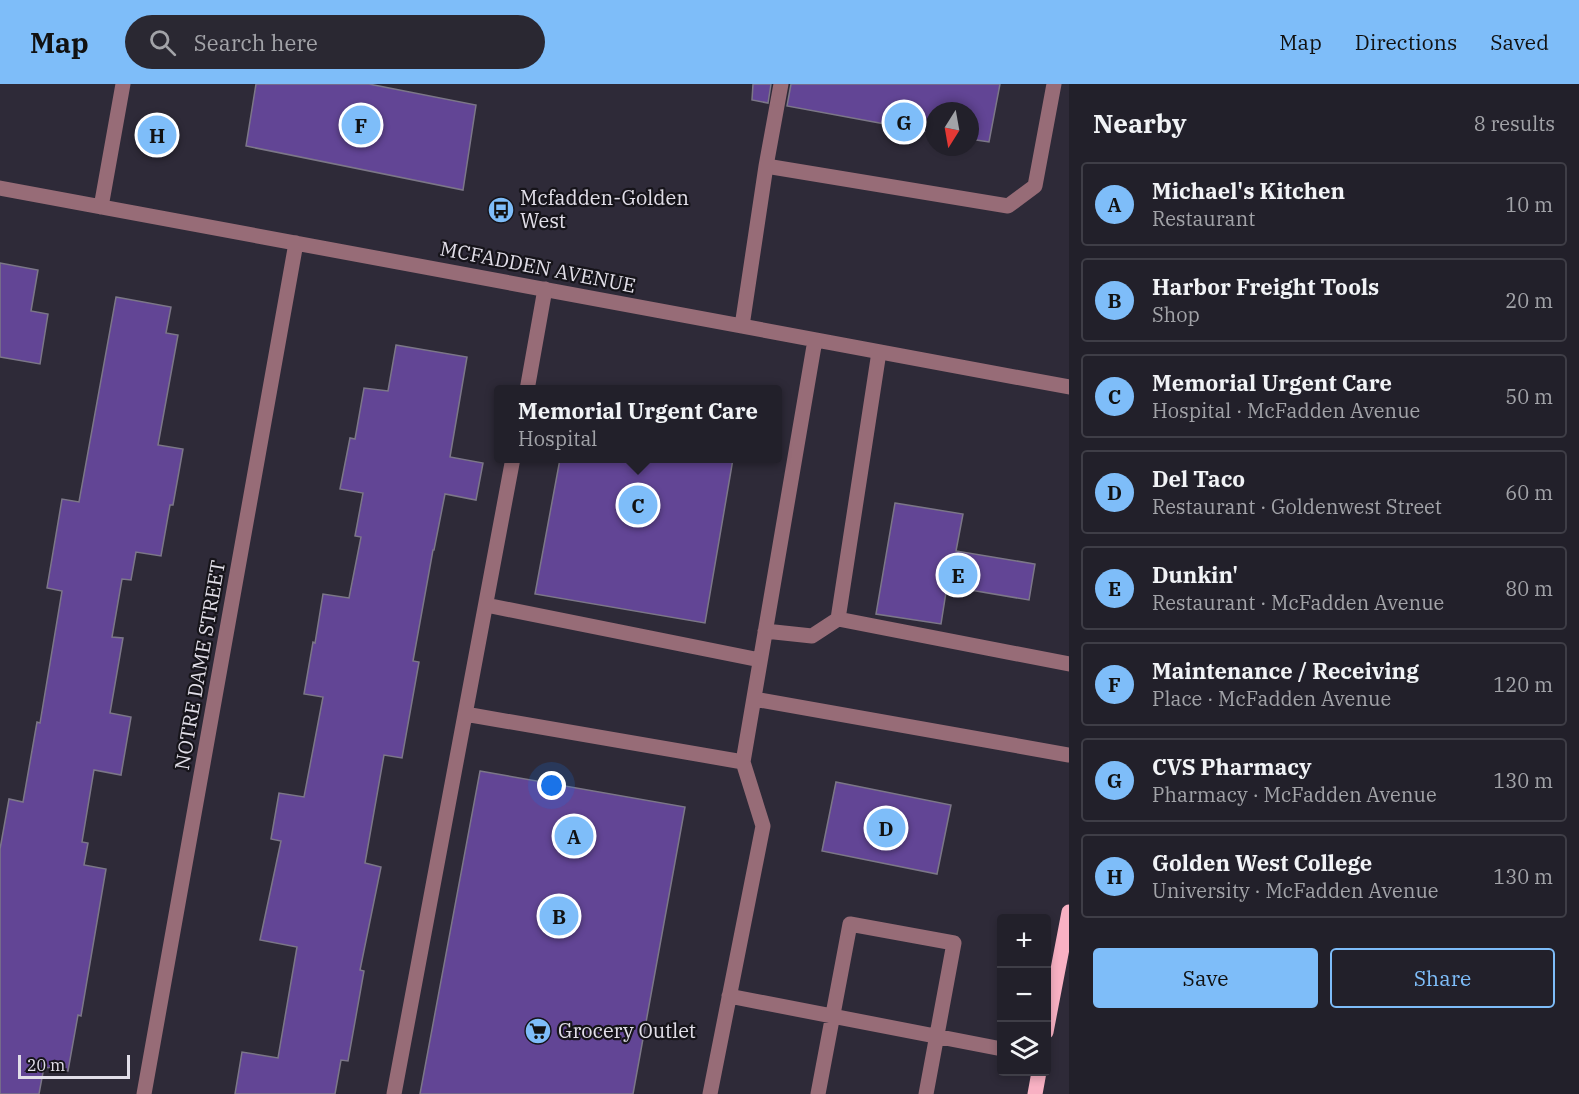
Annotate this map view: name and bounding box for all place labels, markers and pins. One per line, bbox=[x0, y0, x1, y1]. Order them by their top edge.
pin: G bbox=[884, 99, 924, 144]
pin: F bbox=[342, 102, 380, 147]
pin: H bbox=[138, 112, 176, 158]
place label: Mcfadden-Golden West bbox=[520, 184, 689, 234]
bus stop icon: Mcfadden-Golden West bbox=[486, 195, 516, 225]
pin: C bbox=[618, 482, 658, 528]
pin: E bbox=[938, 552, 978, 598]
pin: D bbox=[866, 806, 906, 850]
pin: A bbox=[554, 814, 594, 858]
pin: B bbox=[540, 894, 578, 938]
supermarket icon: Grocery Outlet bbox=[523, 1016, 553, 1046]
place label: Grocery Outlet bbox=[558, 1017, 696, 1044]

